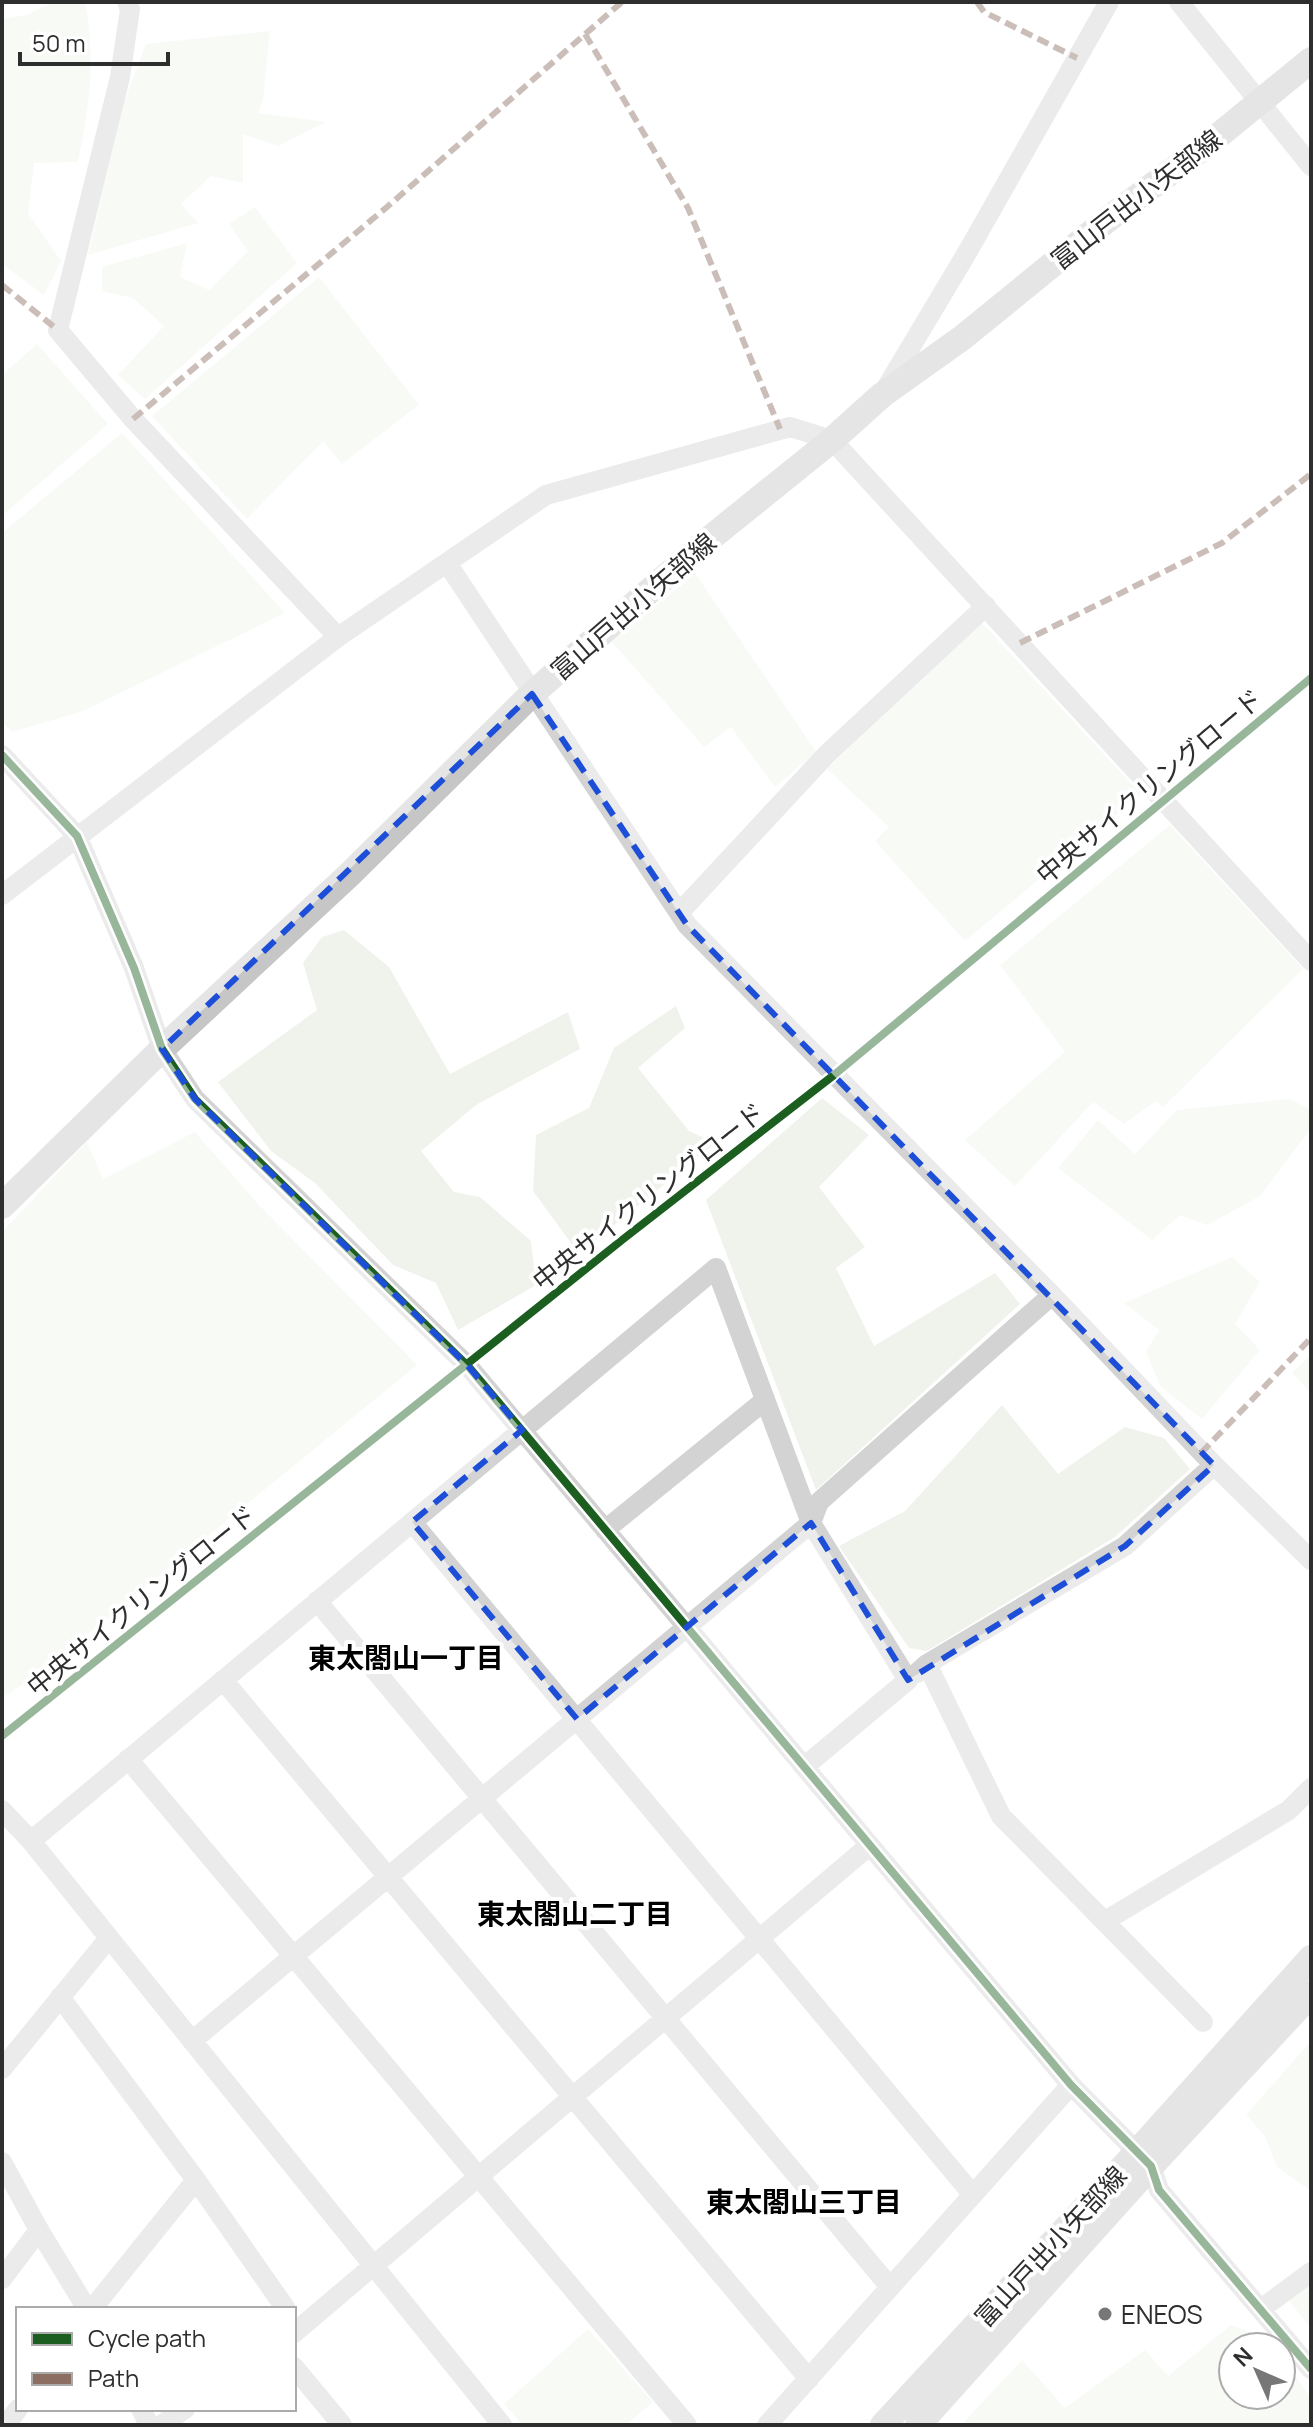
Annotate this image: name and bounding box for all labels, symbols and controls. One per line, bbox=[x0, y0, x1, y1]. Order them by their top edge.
scale bar bbox=[20, 16, 168, 66]
text: 50 m bbox=[32, 26, 86, 59]
street label: 富山戸出小矢部線 bbox=[1043, 121, 1229, 277]
street label: 富山戸出小矢部線 bbox=[543, 524, 723, 688]
street label: 中央サイクリングロード bbox=[1028, 680, 1270, 892]
street label: 中央サイクリングロード bbox=[524, 1094, 772, 1298]
street label: 中央サイクリングロード bbox=[19, 1496, 263, 1704]
district label: 東太閤山一丁目 bbox=[308, 1638, 504, 1676]
district label: 東太閤山二丁目 bbox=[477, 1894, 673, 1932]
street label: 富山戸出小矢部線 bbox=[966, 2158, 1134, 2334]
district label: 東太閤山三丁目 bbox=[706, 2182, 902, 2220]
place label: ENEOS bbox=[1121, 2296, 1203, 2332]
marker: ENEOS bbox=[1096, 2305, 1114, 2323]
legend bbox=[16, 2307, 296, 2411]
text: Cycle path bbox=[88, 2321, 206, 2354]
north arrow bbox=[1217, 2331, 1297, 2411]
text: N bbox=[1227, 2341, 1259, 2373]
text: Path bbox=[88, 2361, 139, 2394]

